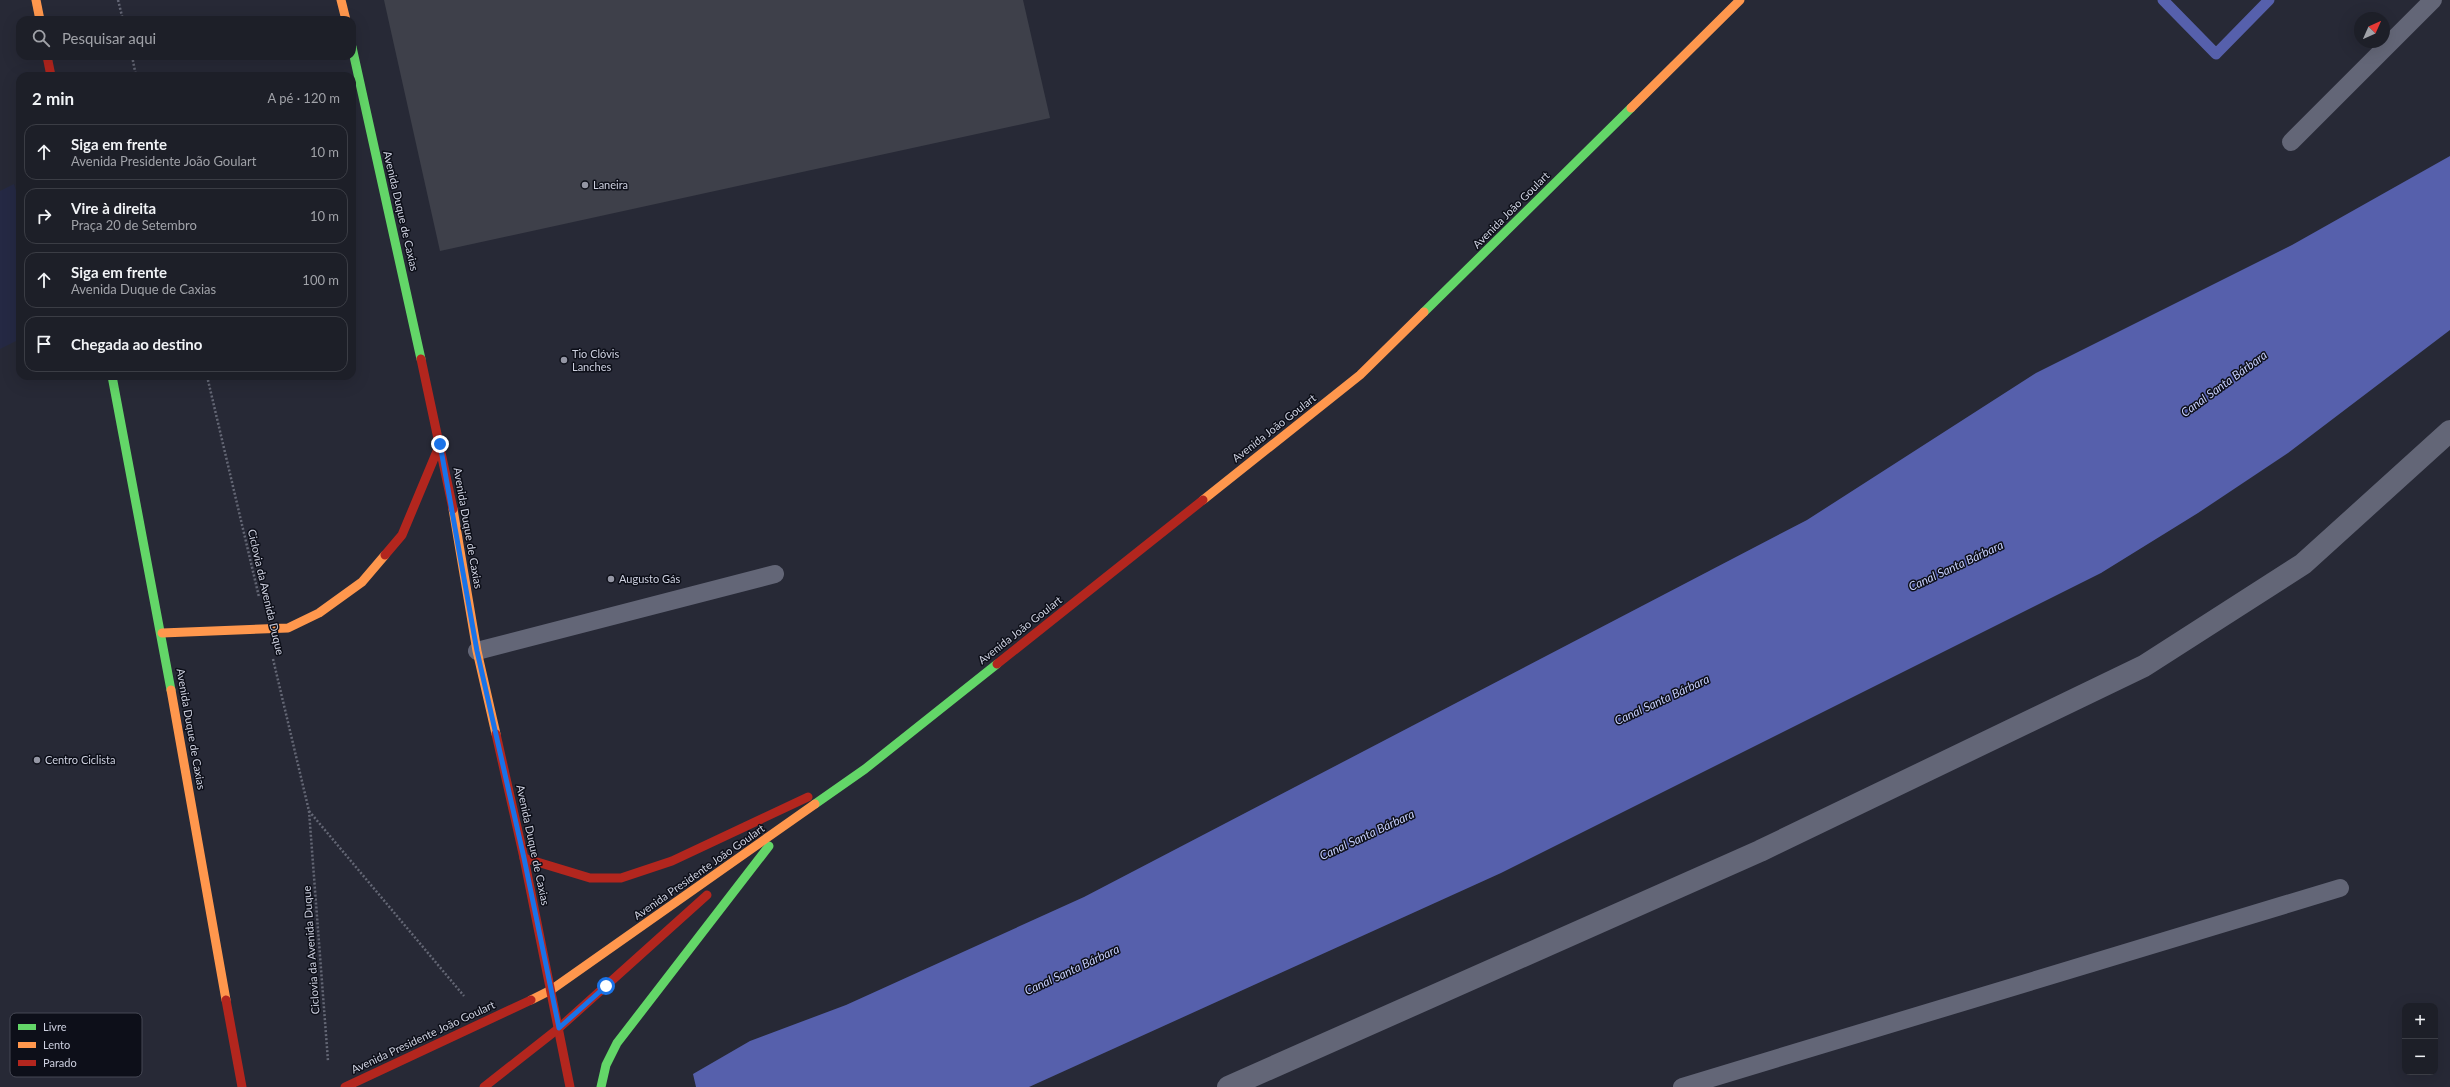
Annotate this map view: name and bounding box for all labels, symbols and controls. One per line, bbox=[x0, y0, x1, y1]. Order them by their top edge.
north arrow bbox=[2354, 12, 2390, 48]
search box bbox=[16, 16, 356, 60]
icon: search bbox=[30, 27, 52, 49]
text: Pesquisar aqui bbox=[62, 29, 156, 47]
text: 2 min bbox=[32, 88, 74, 109]
text: A pé · 120 m bbox=[267, 90, 340, 106]
text: Siga em frente bbox=[71, 135, 167, 153]
icon: ahead bbox=[33, 141, 55, 163]
text: 10 m bbox=[310, 144, 339, 160]
street label: Avenida Duque de Caxias bbox=[381, 150, 422, 272]
text: Avenida Presidente João Goulart bbox=[71, 153, 256, 169]
street label: Avenida João Goulart bbox=[1470, 169, 1552, 251]
place label: Laneira bbox=[593, 178, 628, 191]
marker: Laneira bbox=[580, 180, 590, 190]
text: Vire à direita bbox=[71, 199, 156, 217]
icon: right bbox=[33, 205, 55, 227]
text: 10 m bbox=[310, 208, 339, 224]
text: Praça 20 de Setembro bbox=[71, 217, 197, 233]
text: Siga em frente bbox=[71, 263, 167, 281]
icon: ahead bbox=[33, 269, 55, 291]
text: 100 m bbox=[302, 272, 339, 288]
text: Avenida Duque de Caxias bbox=[71, 281, 216, 297]
icon: arrive bbox=[33, 333, 55, 355]
text: Chegada ao destino bbox=[71, 335, 202, 353]
place label: Tio Clóvis Lanches bbox=[572, 347, 619, 373]
water label: Canal Santa Bárbara bbox=[2178, 347, 2270, 420]
marker: Tio Clóvis Lanches bbox=[559, 355, 569, 365]
street label: Avenida João Goulart bbox=[1229, 391, 1318, 464]
route end bbox=[431, 435, 449, 453]
street label: Avenida Duque de Caxias bbox=[451, 466, 486, 590]
street label: Ciclovia da Avenida Duque bbox=[246, 528, 287, 656]
water label: Canal Santa Bárbara bbox=[1906, 537, 2006, 594]
place label: Augusto Gás bbox=[619, 572, 680, 585]
marker: Augusto Gás bbox=[606, 574, 616, 584]
street label: Avenida João Goulart bbox=[975, 593, 1064, 666]
street label: Avenida Duque de Caxias bbox=[174, 667, 209, 791]
water label: Canal Santa Bárbara bbox=[1612, 671, 1712, 728]
place label: Centro Ciclista bbox=[45, 753, 116, 766]
marker: Centro Ciclista bbox=[32, 755, 42, 765]
street label: Avenida Duque de Caxias bbox=[514, 783, 553, 907]
water label: Canal Santa Bárbara bbox=[1317, 806, 1417, 863]
street label: Avenida Presidente João Goulart bbox=[631, 821, 767, 922]
street label: Ciclovia da Avenida Duque bbox=[300, 885, 321, 1015]
water label: Canal Santa Bárbara bbox=[1022, 941, 1122, 998]
route start bbox=[597, 977, 615, 995]
street label: Avenida Presidente João Goulart bbox=[349, 997, 497, 1076]
map controls bbox=[2402, 1003, 2438, 1075]
button: + bbox=[2402, 1003, 2438, 1039]
legend bbox=[10, 1013, 142, 1077]
text: Livre bbox=[43, 1020, 67, 1033]
text: Lento bbox=[43, 1038, 70, 1051]
button: − bbox=[2402, 1039, 2438, 1075]
text: Parado bbox=[43, 1056, 77, 1069]

